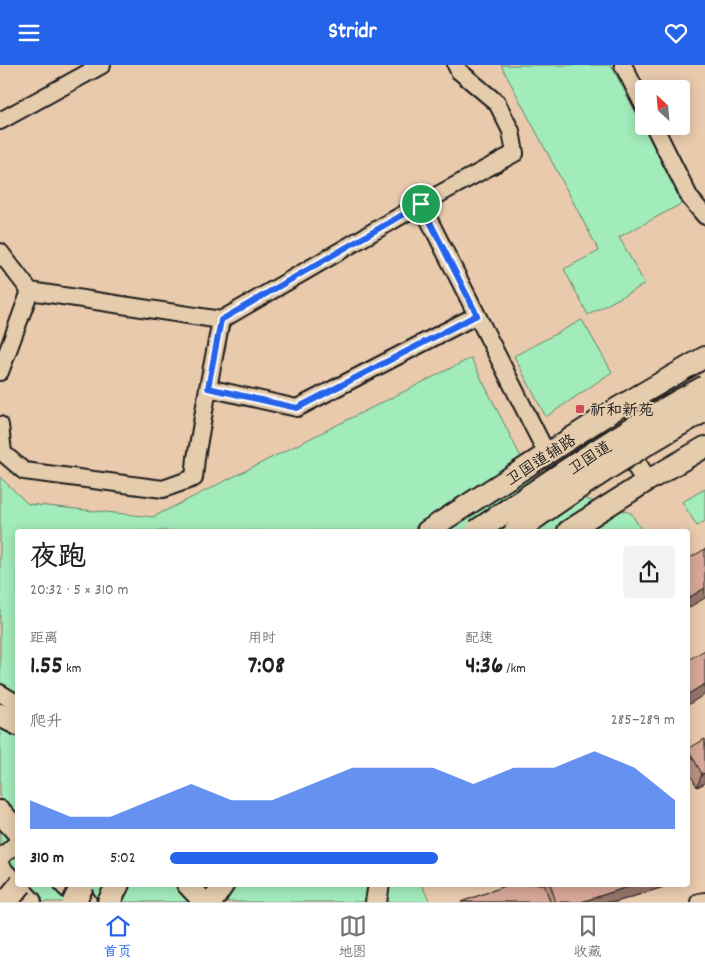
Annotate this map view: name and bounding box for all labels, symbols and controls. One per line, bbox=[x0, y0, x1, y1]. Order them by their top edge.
text: Stridr bbox=[328, 17, 377, 48]
icon: menu bbox=[15, 19, 43, 47]
icon: heart bbox=[662, 19, 690, 47]
north arrow bbox=[635, 80, 690, 135]
map controls bbox=[635, 80, 690, 135]
pin bbox=[400, 183, 442, 225]
icon: arrive bbox=[407, 190, 435, 218]
place label: 祈和新苑 bbox=[590, 400, 654, 423]
marker: 祈和新苑 bbox=[574, 403, 586, 415]
street label: 卫国道辅路 bbox=[502, 430, 581, 493]
street label: 卫国道 bbox=[564, 436, 617, 482]
text: 夜跑 bbox=[30, 540, 86, 580]
button: share bbox=[623, 546, 675, 598]
text: 20:32 · 5 × 310 m bbox=[30, 579, 128, 602]
text: 距离 bbox=[30, 629, 58, 649]
text: 用时 bbox=[248, 629, 276, 649]
text: 配速 bbox=[465, 629, 493, 649]
text: 1.55 bbox=[30, 649, 63, 685]
text: 7:08 bbox=[248, 649, 285, 685]
text: 4:36 bbox=[465, 649, 503, 685]
text: km bbox=[63, 659, 81, 679]
text: /km bbox=[503, 659, 526, 679]
text: 285–289 m bbox=[611, 709, 675, 732]
text: 爬升 bbox=[30, 711, 62, 734]
text: 310 m bbox=[30, 847, 64, 870]
text: 5:02 bbox=[110, 847, 136, 870]
tab: 首页 bbox=[104, 912, 132, 963]
tab: 地图 bbox=[339, 912, 367, 963]
tab: 收藏 bbox=[574, 912, 602, 963]

